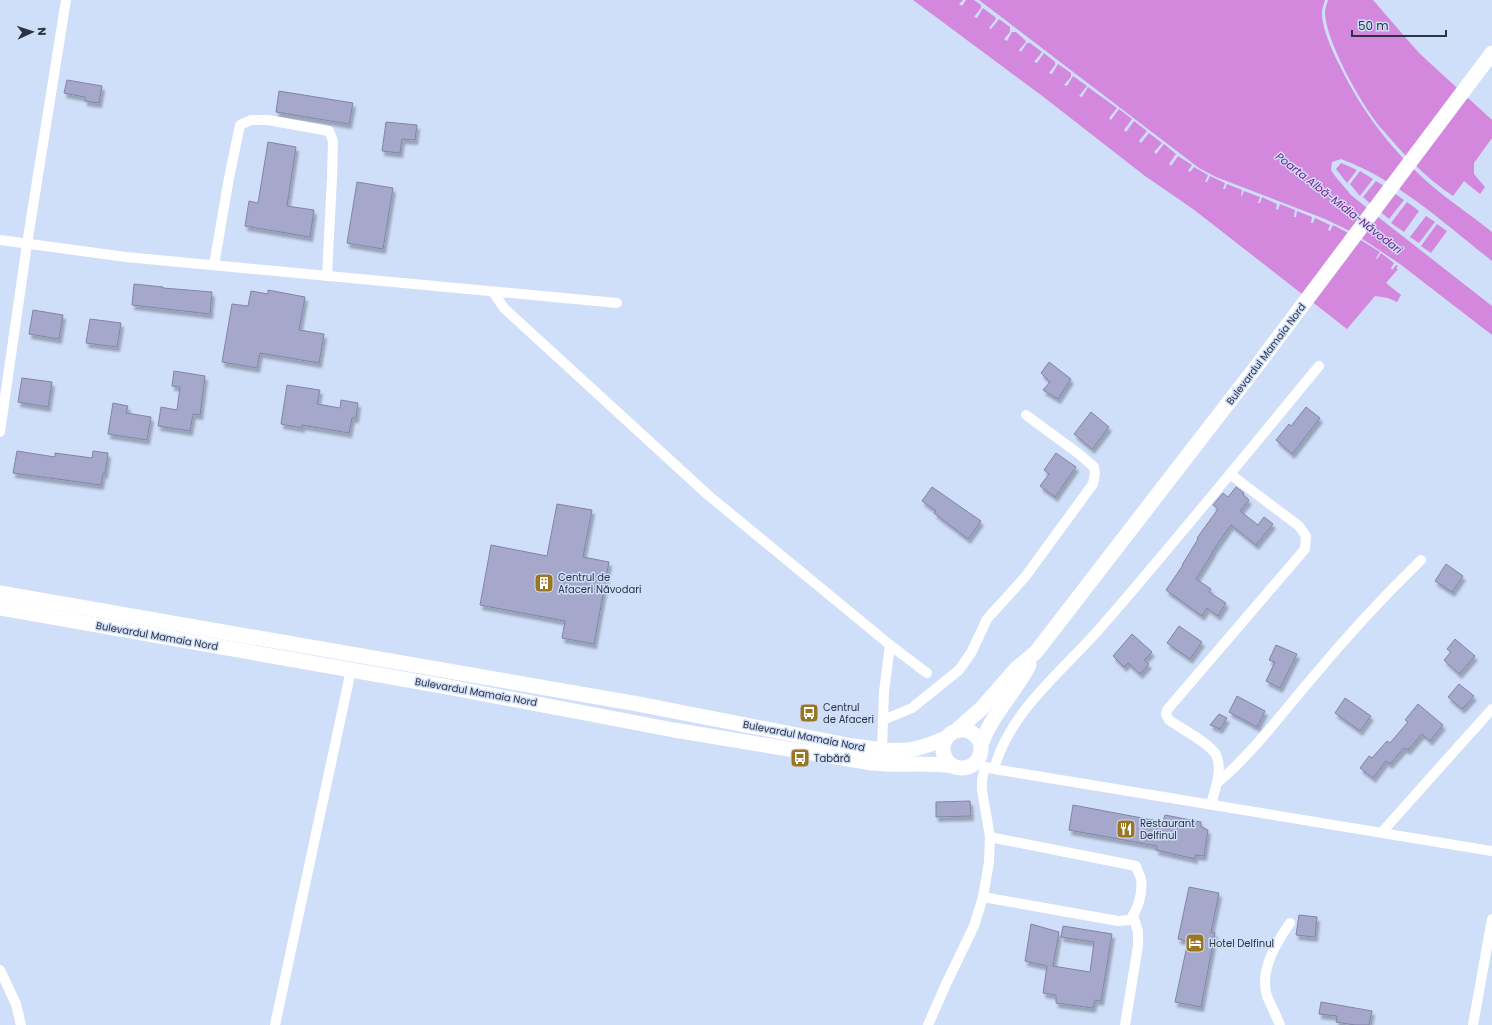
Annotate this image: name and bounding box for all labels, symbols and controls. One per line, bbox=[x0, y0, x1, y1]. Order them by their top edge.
north arrow bbox=[12, 12, 52, 52]
scale bar bbox=[1352, 12, 1446, 38]
text: 50 m bbox=[1358, 17, 1389, 34]
text: N bbox=[34, 27, 50, 36]
water label: Poarta Albă-Midia-Năvodari bbox=[1272, 148, 1406, 258]
street label: Bulevardul Mamaia Nord bbox=[1223, 300, 1309, 408]
place label: Centrul de Afaceri Năvodari bbox=[558, 570, 641, 597]
building icon: Centrul de Afaceri Năvodari bbox=[533, 572, 555, 594]
street label: Bulevardul Mamaia Nord bbox=[95, 618, 219, 654]
street label: Bulevardul Mamaia Nord bbox=[414, 674, 538, 710]
place label: Centrul de Afaceri bbox=[823, 700, 874, 727]
bus stop icon: Centrul de Afaceri bbox=[798, 702, 820, 724]
street label: Bulevardul Mamaia Nord bbox=[742, 717, 866, 755]
bus stop icon: Tabără bbox=[789, 747, 811, 769]
place label: Tabără bbox=[814, 751, 850, 766]
place label: Restaurant Delfinul bbox=[1140, 816, 1195, 843]
restaurant icon: Restaurant Delfinul bbox=[1115, 818, 1137, 840]
hotel icon: Hotel Delfinul bbox=[1184, 932, 1206, 954]
place label: Hotel Delfinul bbox=[1209, 936, 1274, 951]

